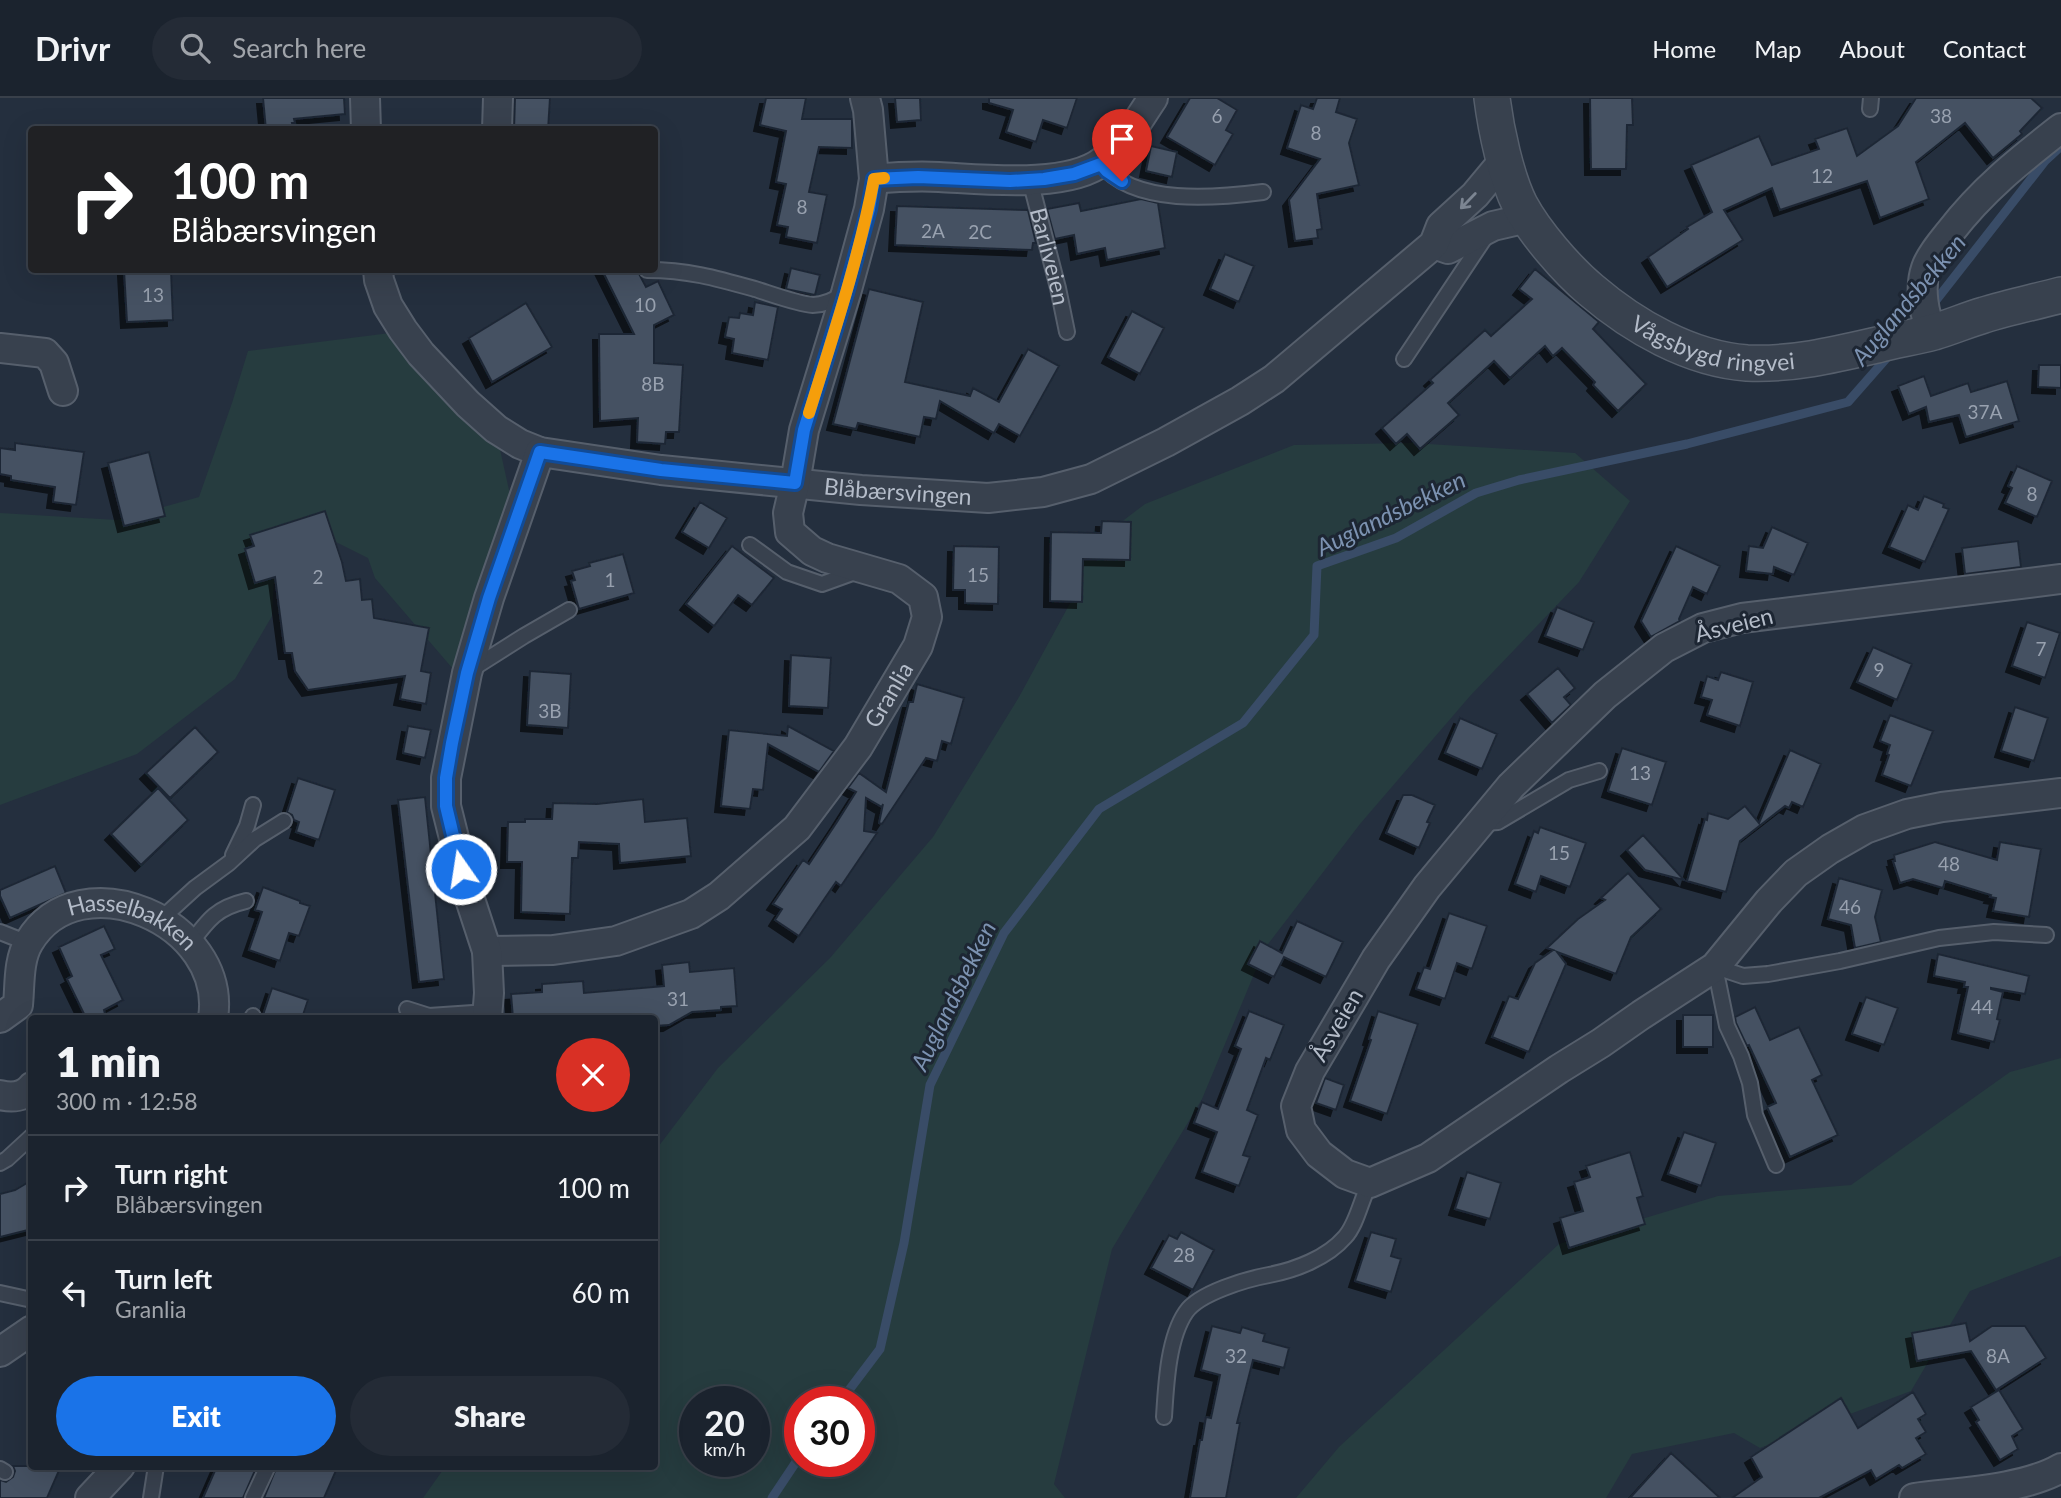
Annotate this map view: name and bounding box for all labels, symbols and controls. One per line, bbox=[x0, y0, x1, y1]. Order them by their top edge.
search box bbox=[152, 17, 642, 80]
text: Drivr bbox=[35, 28, 110, 68]
icon: search bbox=[176, 29, 214, 67]
text: Search here bbox=[232, 32, 366, 64]
text: Home bbox=[1652, 34, 1716, 63]
text: Map bbox=[1754, 34, 1802, 63]
text: About bbox=[1840, 34, 1905, 63]
text: Contact bbox=[1943, 34, 2026, 63]
house number: 6 bbox=[1211, 104, 1223, 127]
house number: 38 bbox=[1930, 104, 1952, 127]
pin bbox=[1092, 109, 1152, 181]
icon: arrive bbox=[1103, 120, 1141, 158]
house number: 8 bbox=[1310, 121, 1322, 144]
text: 100 m bbox=[171, 151, 309, 209]
icon: right bbox=[56, 154, 147, 245]
house number: 12 bbox=[1811, 164, 1833, 187]
one-way arrow bbox=[1460, 193, 1477, 210]
house number: 8 bbox=[796, 195, 808, 218]
street label: Barliveien bbox=[1025, 204, 1076, 308]
text: Blåbærsvingen bbox=[171, 210, 377, 249]
house number: 2A bbox=[921, 219, 945, 242]
house number: 2C bbox=[968, 220, 992, 243]
water label: Auglandsbekken bbox=[1844, 228, 1971, 371]
house number: 13 bbox=[142, 283, 164, 306]
house number: 10 bbox=[634, 293, 656, 316]
street label: Vågsbygd ringvei bbox=[1626, 309, 1796, 376]
house number: 8B bbox=[641, 372, 665, 395]
house number: 37A bbox=[1968, 400, 2003, 423]
water label: Auglandsbekken bbox=[1310, 464, 1470, 562]
street label: Blåbærsvingen bbox=[823, 471, 973, 510]
house number: 8 bbox=[2026, 482, 2038, 505]
house number: 15 bbox=[967, 563, 989, 586]
house number: 2 bbox=[312, 565, 324, 588]
house number: 1 bbox=[604, 568, 616, 591]
street label: Åsveien bbox=[1692, 601, 1776, 647]
house number: 7 bbox=[2035, 637, 2047, 660]
street label: Granlia bbox=[858, 657, 918, 732]
house number: 9 bbox=[1873, 658, 1885, 681]
house number: 3B bbox=[538, 699, 562, 722]
house number: 13 bbox=[1629, 761, 1651, 784]
position arrow bbox=[424, 832, 498, 906]
house number: 15 bbox=[1548, 841, 1570, 864]
house number: 48 bbox=[1938, 852, 1960, 875]
street label: Hasselbakken bbox=[64, 888, 204, 956]
house number: 46 bbox=[1839, 895, 1861, 918]
water label: Auglandsbekken bbox=[904, 916, 1001, 1076]
street label: Åsveien bbox=[1304, 983, 1368, 1066]
house number: 31 bbox=[667, 987, 689, 1010]
house number: 44 bbox=[1971, 995, 1993, 1018]
text: 1 min bbox=[56, 1036, 161, 1086]
button: close bbox=[556, 1038, 630, 1112]
text: 300 m · 12:58 bbox=[56, 1087, 198, 1115]
text: Turn right bbox=[115, 1158, 228, 1190]
icon: right bbox=[56, 1169, 94, 1207]
text: 100 m bbox=[557, 1172, 630, 1204]
text: Blåbærsvingen bbox=[115, 1190, 263, 1218]
house number: 28 bbox=[1173, 1243, 1195, 1266]
text: Turn left bbox=[115, 1263, 212, 1295]
icon: left bbox=[56, 1274, 94, 1312]
text: 60 m bbox=[572, 1277, 630, 1309]
text: Granlia bbox=[115, 1295, 186, 1323]
house number: 32 bbox=[1225, 1344, 1247, 1367]
house number: 8A bbox=[1986, 1344, 2010, 1367]
button: Exit bbox=[56, 1376, 336, 1456]
button: Share bbox=[350, 1376, 630, 1456]
speed limit sign: 30 bbox=[784, 1386, 875, 1477]
text: 20 bbox=[704, 1401, 745, 1443]
text: km/h bbox=[703, 1438, 746, 1460]

